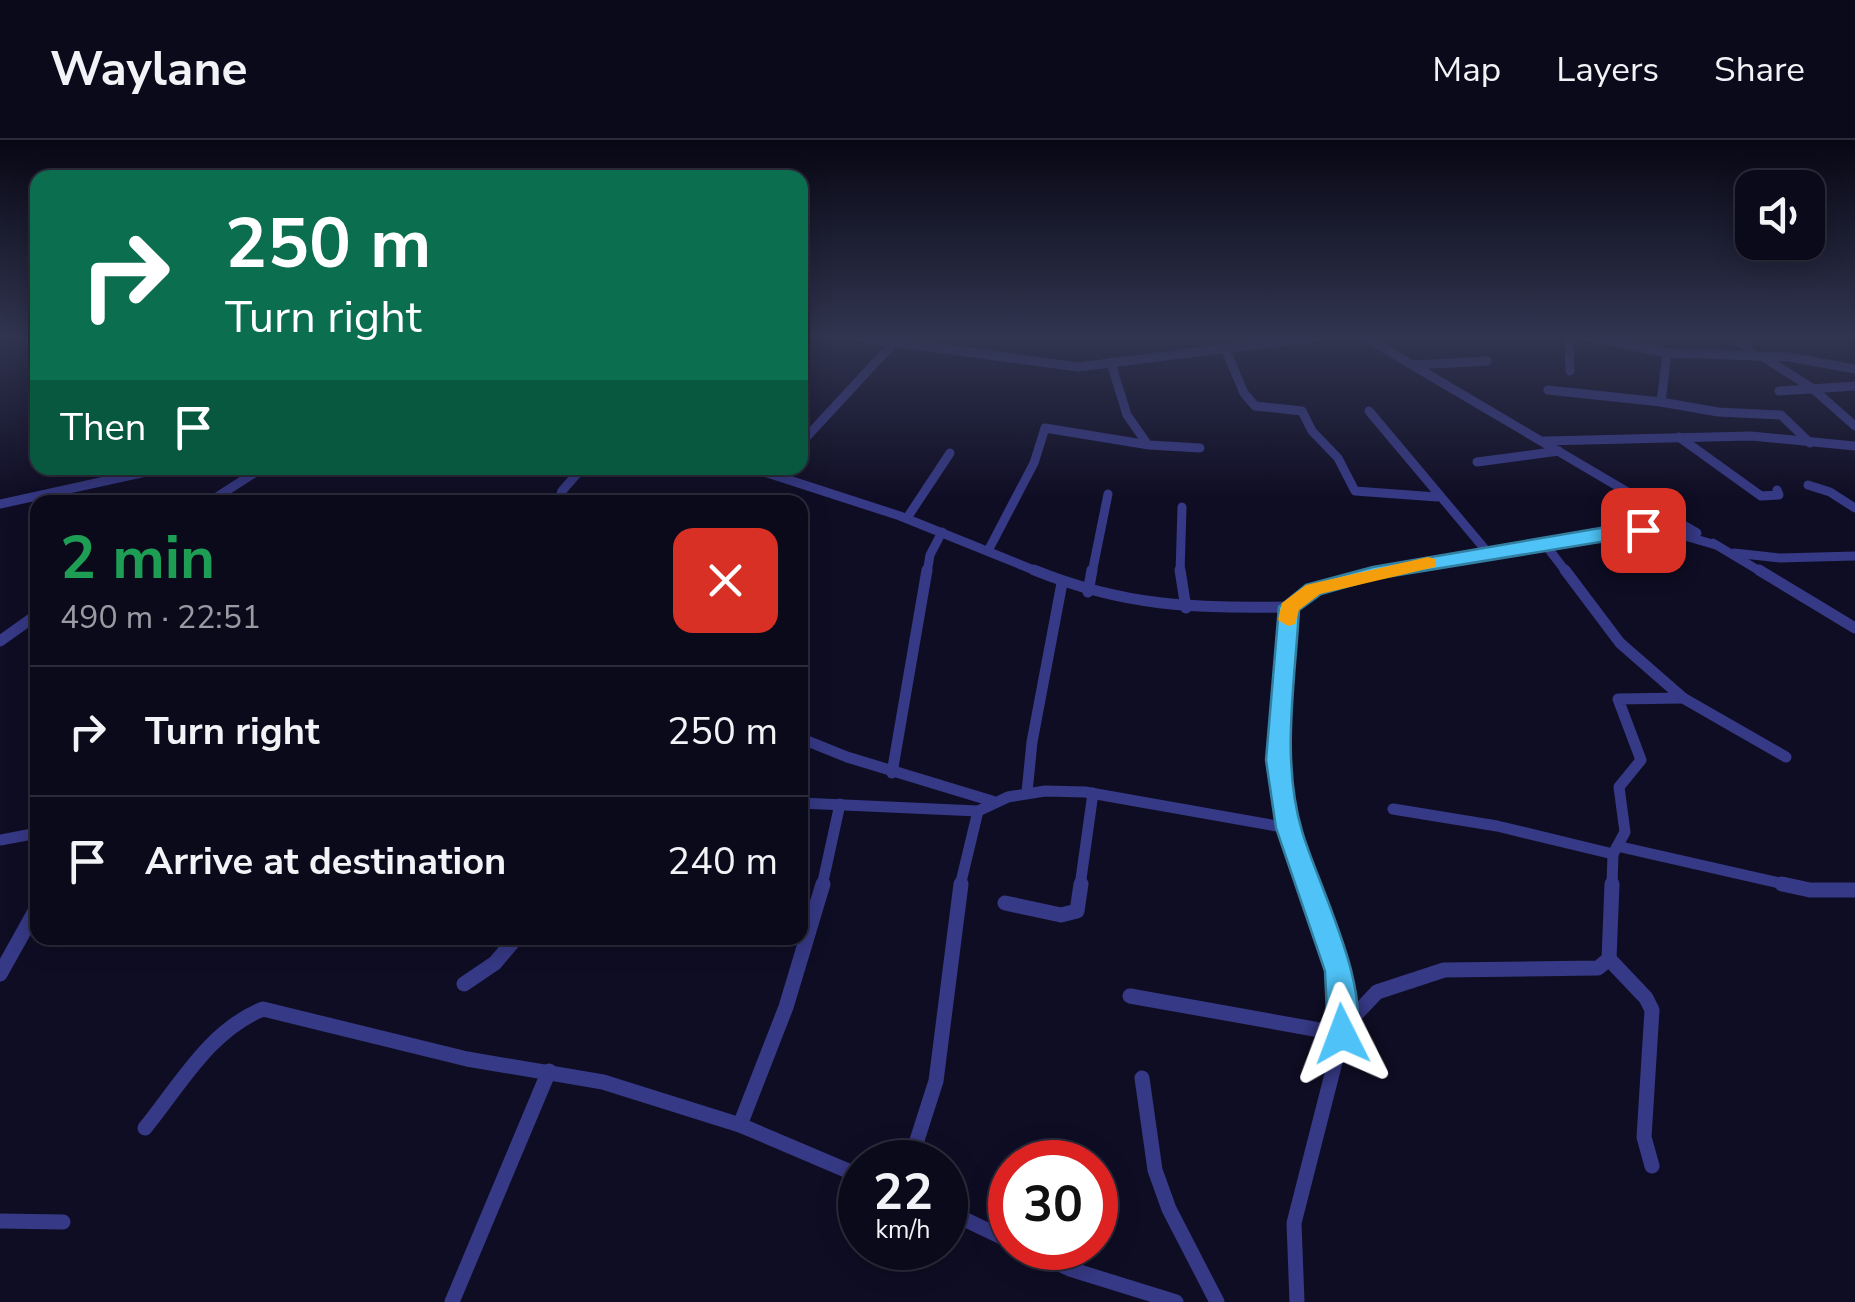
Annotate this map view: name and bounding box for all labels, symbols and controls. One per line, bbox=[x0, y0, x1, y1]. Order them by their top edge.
text: Waylane bbox=[50, 36, 247, 102]
text: Map bbox=[1432, 46, 1501, 93]
text: Layers bbox=[1556, 46, 1659, 93]
text: Share bbox=[1714, 46, 1805, 93]
map controls bbox=[1735, 170, 1825, 260]
button: sound bbox=[1735, 170, 1825, 260]
text: 250 m bbox=[225, 196, 431, 292]
icon: right bbox=[60, 210, 190, 340]
text: Turn right bbox=[225, 287, 422, 348]
icon: arrive bbox=[166, 400, 221, 455]
text: Then bbox=[60, 402, 146, 453]
pin bbox=[1601, 488, 1686, 573]
icon: arrive bbox=[1616, 503, 1671, 558]
text: 2 min bbox=[60, 517, 215, 599]
button: close bbox=[673, 528, 778, 633]
text: 490 m · 22:51 bbox=[60, 596, 261, 639]
icon: right bbox=[60, 704, 115, 759]
text: Turn right bbox=[145, 706, 320, 757]
text: 250 m bbox=[667, 706, 778, 757]
icon: arrive bbox=[60, 834, 115, 889]
text: Arrive at destination bbox=[145, 836, 506, 887]
text: 240 m bbox=[667, 836, 778, 887]
position arrow bbox=[1290, 982, 1394, 1086]
speed limit sign: 30 bbox=[988, 1140, 1118, 1270]
text: 22 bbox=[873, 1158, 933, 1227]
text: km/h bbox=[875, 1213, 931, 1247]

